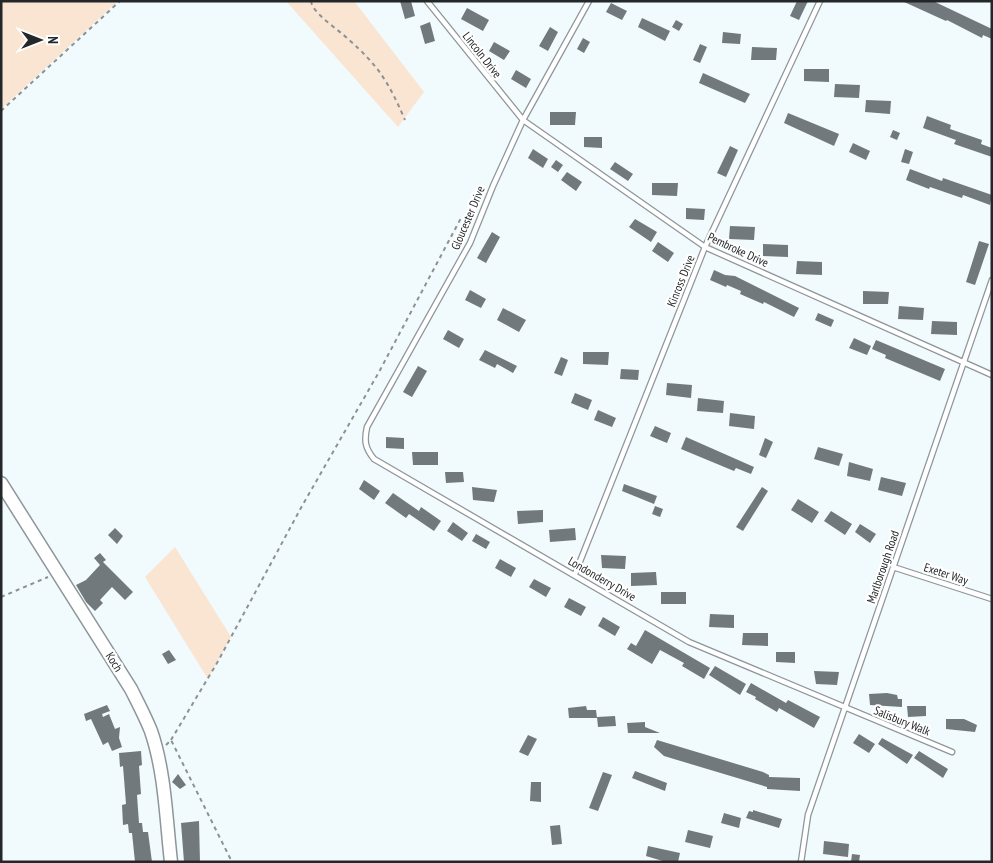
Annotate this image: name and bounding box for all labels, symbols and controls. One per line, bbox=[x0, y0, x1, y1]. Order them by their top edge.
north arrow bbox=[15, 15, 65, 65]
street label: Lincoln Drive bbox=[460, 29, 505, 81]
text: N bbox=[44, 36, 62, 44]
street label: Gloucester Drive bbox=[447, 184, 488, 252]
street label: Pembroke Drive bbox=[705, 229, 771, 270]
street label: Kinross Drive bbox=[663, 253, 698, 309]
street label: Marlborough Road bbox=[863, 528, 902, 605]
street label: Londonderry Drive bbox=[566, 553, 639, 604]
street label: Exeter Way bbox=[922, 559, 971, 588]
street label: Koch bbox=[103, 649, 126, 674]
street label: Salisbury Walk bbox=[872, 702, 933, 739]

